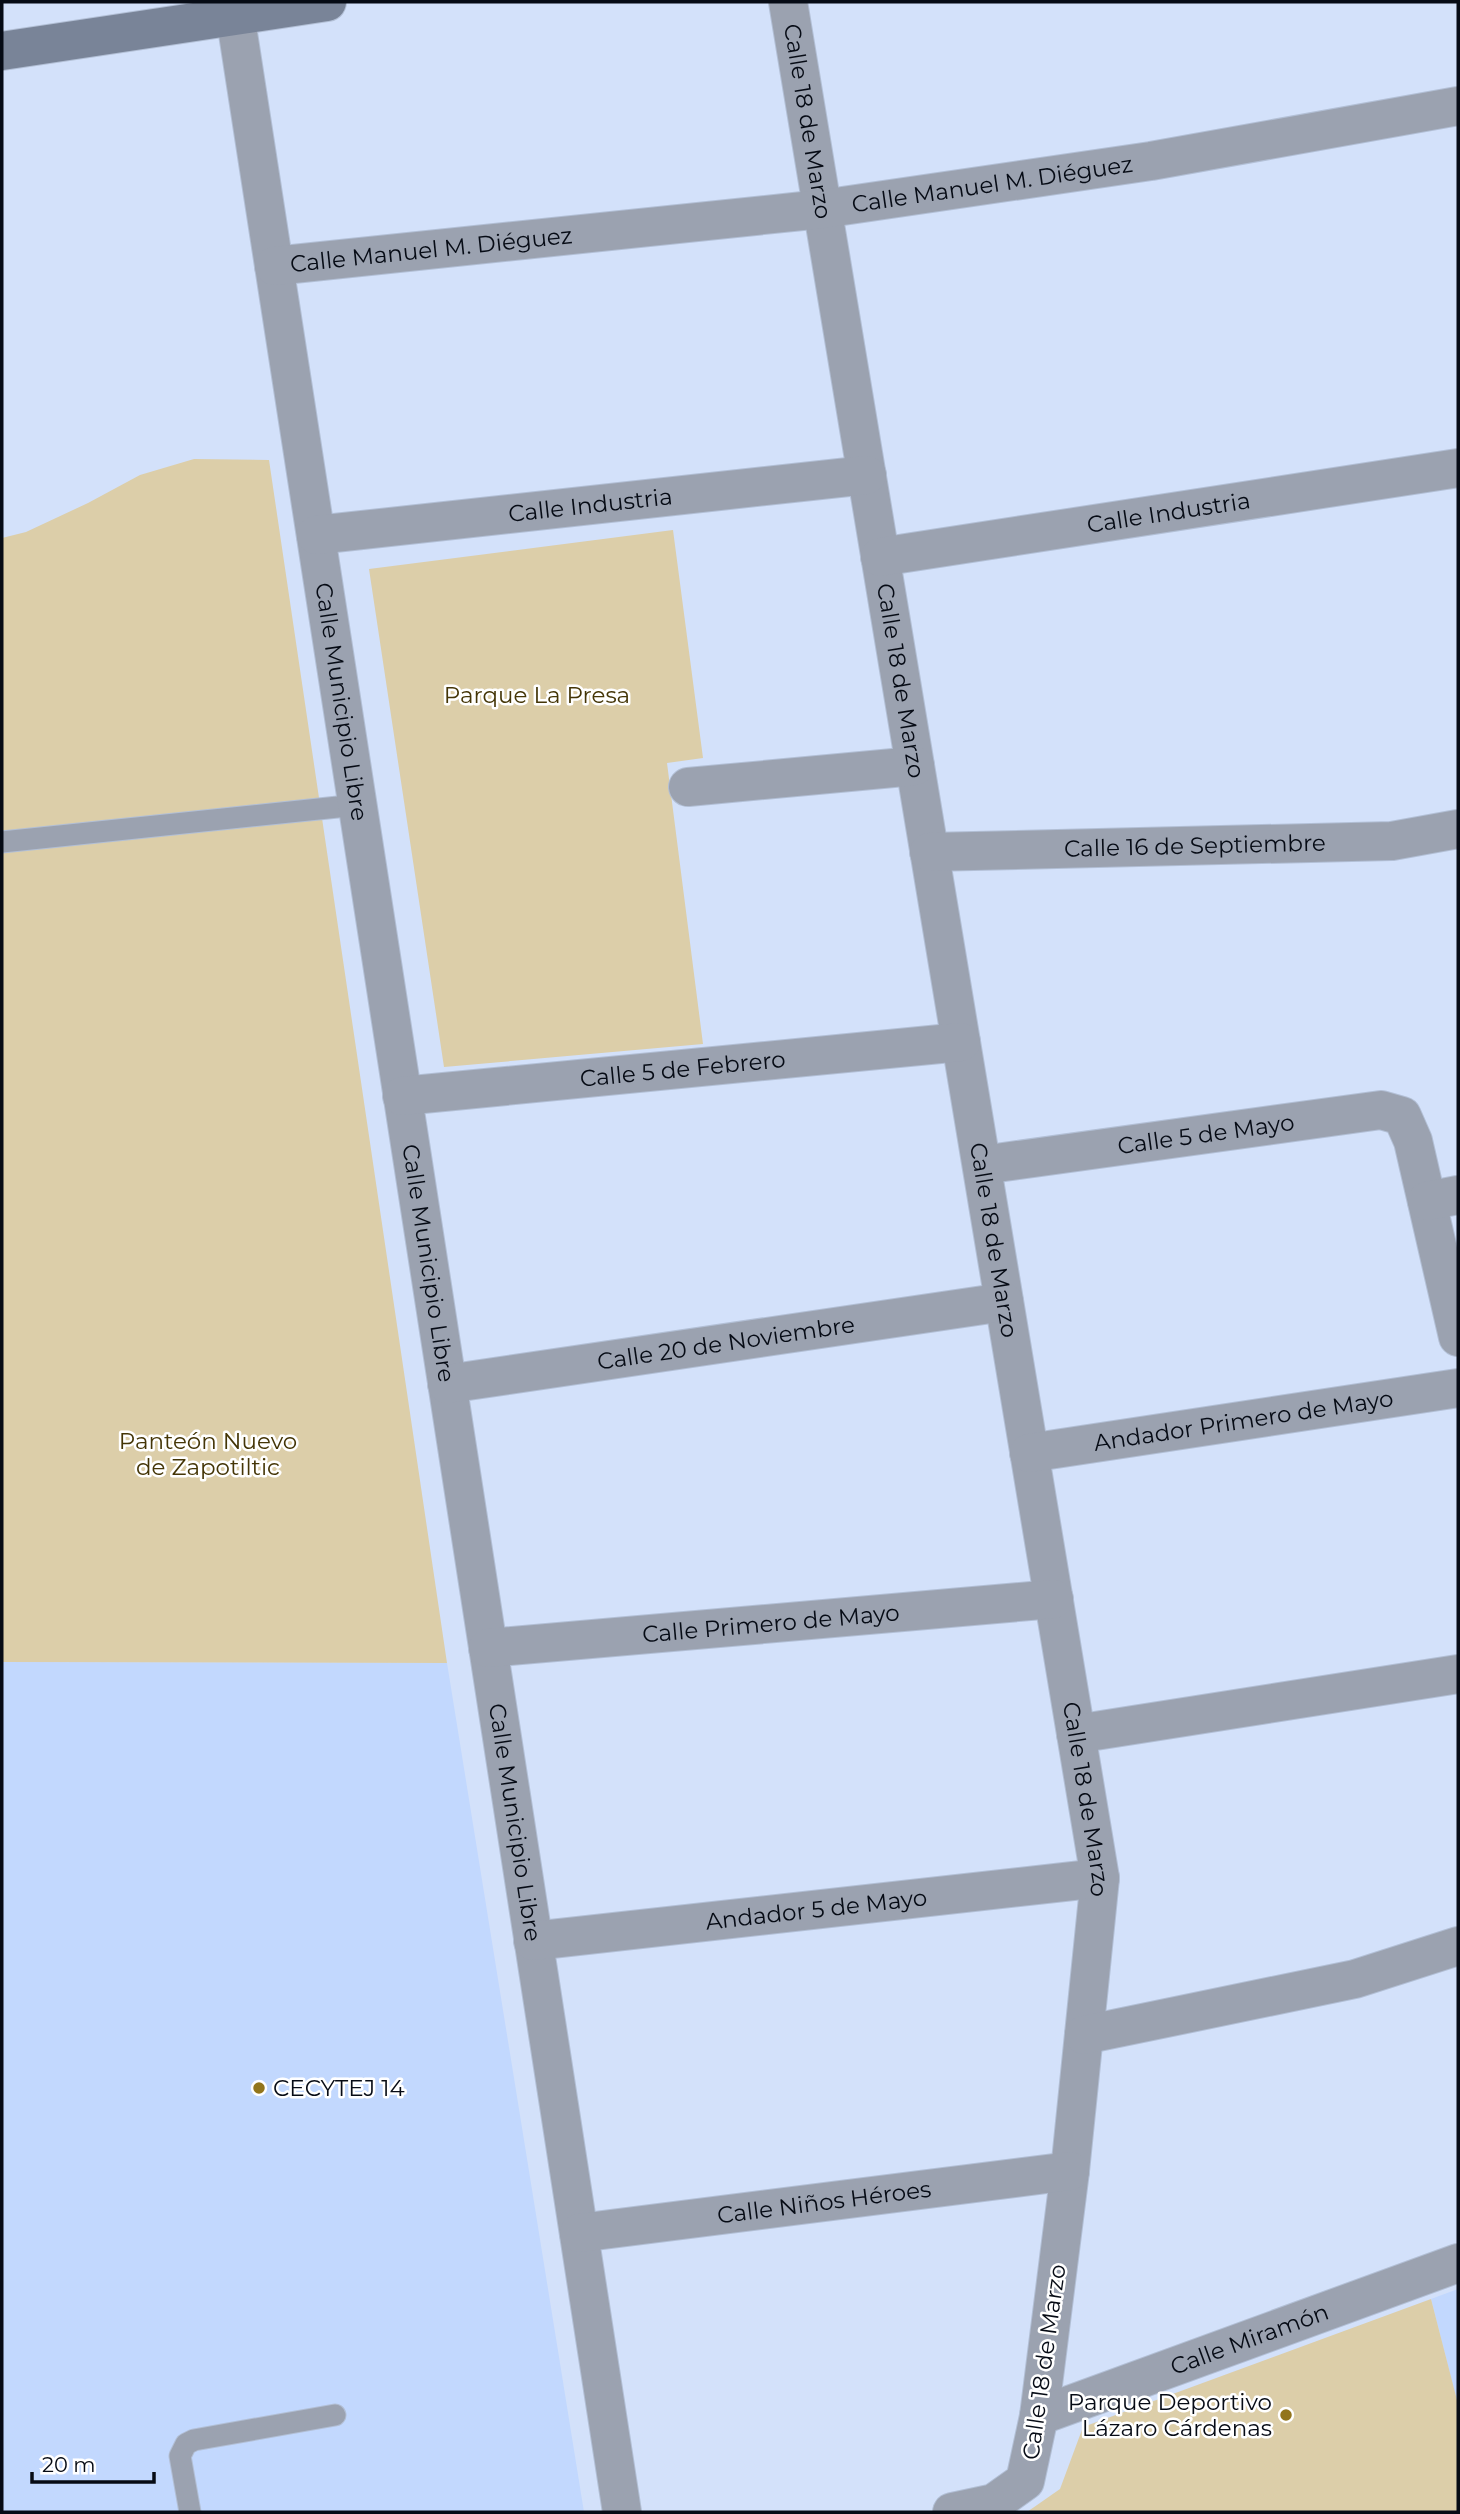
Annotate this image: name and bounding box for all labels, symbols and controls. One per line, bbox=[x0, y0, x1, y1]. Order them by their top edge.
street label: Calle 18 de Marzo bbox=[778, 22, 838, 221]
street label: Calle Manuel M. Diéguez bbox=[850, 150, 1135, 218]
street label: Calle Manuel M. Diéguez bbox=[289, 221, 574, 278]
street label: Calle Industria bbox=[507, 482, 674, 528]
street label: Calle Industria bbox=[1085, 486, 1252, 539]
street label: Calle Municipio Libre bbox=[309, 581, 374, 823]
street label: Calle 18 de Marzo bbox=[871, 581, 931, 780]
park label: Parque La Presa bbox=[444, 681, 630, 709]
street label: Calle 16 de Septiembre bbox=[1064, 829, 1326, 863]
street label: Calle 5 de Febrero bbox=[579, 1045, 787, 1093]
street label: Calle 5 de Mayo bbox=[1116, 1108, 1296, 1160]
street label: Calle 18 de Marzo bbox=[964, 1140, 1024, 1340]
street label: Calle Municipio Libre bbox=[396, 1142, 461, 1384]
street label: Calle 20 de Noviembre bbox=[595, 1310, 857, 1376]
street label: Andador Primero de Mayo bbox=[1092, 1384, 1395, 1457]
park label: Panteón Nuevo de Zapotiltic bbox=[119, 1427, 297, 1481]
street label: Calle Primero de Mayo bbox=[641, 1598, 901, 1649]
street label: Calle 18 de Marzo bbox=[1057, 1700, 1115, 1898]
street label: Calle Municipio Libre bbox=[483, 1701, 547, 1943]
street label: Andador 5 de Mayo bbox=[704, 1883, 929, 1936]
place label: CECYTEJ 14 bbox=[273, 2074, 405, 2102]
marker: CECYTEJ 14 bbox=[251, 2080, 267, 2096]
street label: Calle Niños Héroes bbox=[716, 2175, 933, 2229]
street label: Calle 18 de Marzo bbox=[1016, 2262, 1072, 2462]
street label: Calle Miramón bbox=[1166, 2297, 1332, 2381]
place label: Parque Deportivo Lázaro Cárdenas bbox=[1068, 2388, 1272, 2442]
marker: Parque Deportivo Lázaro Cárdenas bbox=[1278, 2407, 1294, 2423]
scale bar bbox=[32, 2440, 154, 2484]
text: 20 m bbox=[42, 2452, 96, 2477]

